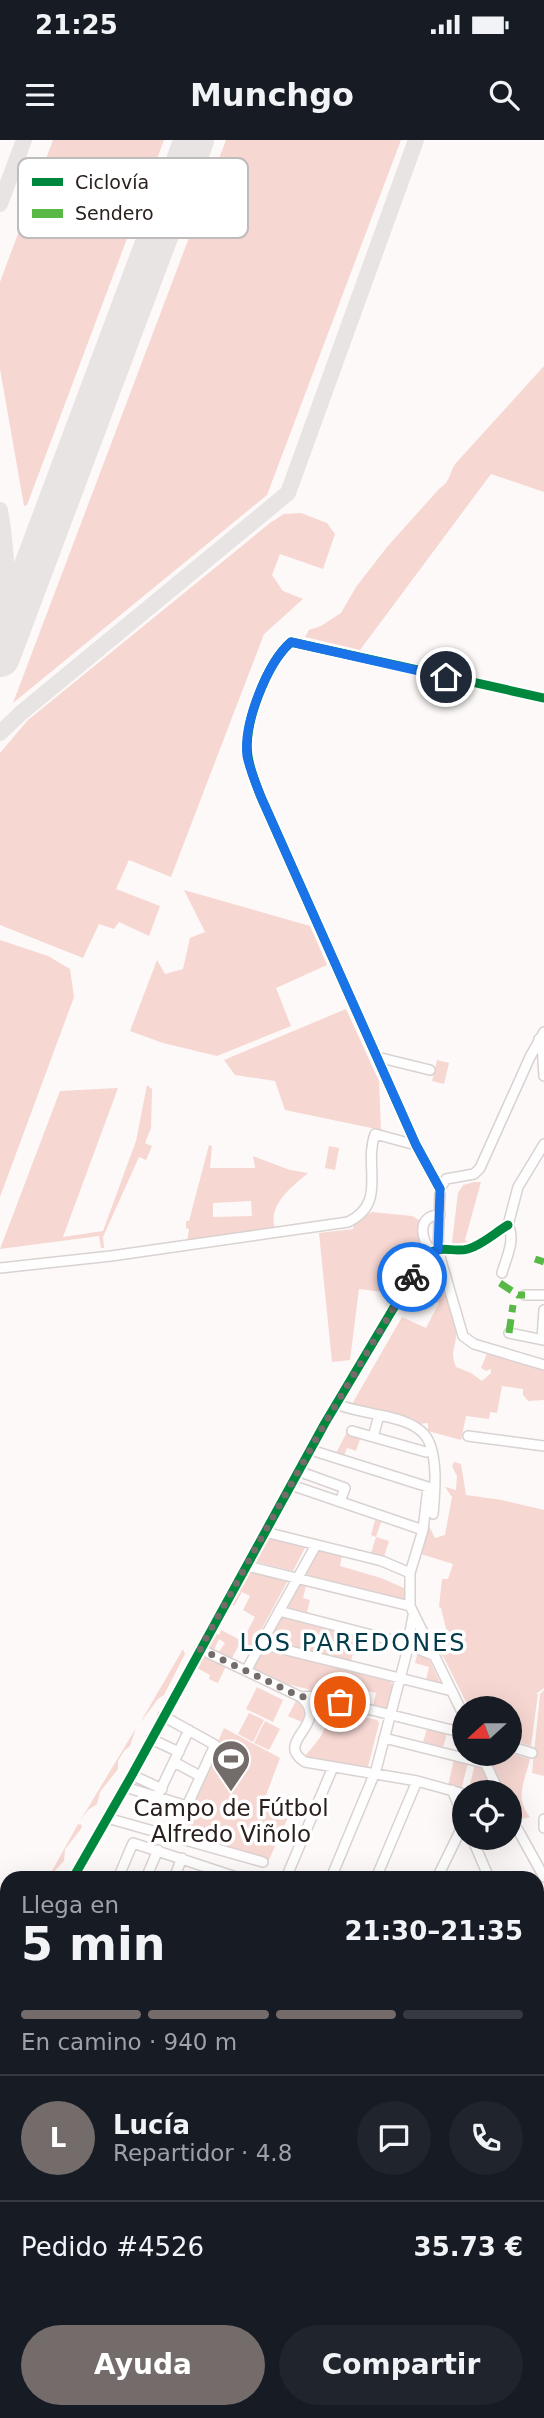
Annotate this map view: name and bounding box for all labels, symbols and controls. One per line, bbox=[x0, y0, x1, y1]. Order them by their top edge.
text: 21:25 bbox=[35, 10, 118, 40]
icon: menu bbox=[21, 76, 59, 114]
text: Munchgo bbox=[190, 76, 354, 114]
icon: search bbox=[485, 76, 523, 114]
legend bbox=[18, 158, 248, 238]
text: Ciclovía bbox=[75, 171, 149, 193]
text: Sendero bbox=[75, 202, 154, 224]
pin bbox=[416, 647, 476, 707]
icon: home bbox=[427, 658, 465, 696]
courier bbox=[377, 1242, 447, 1312]
icon: bike bbox=[393, 1258, 431, 1296]
district label: LOS PAREDONES bbox=[239, 1629, 467, 1657]
pin bbox=[310, 1672, 370, 1732]
icon: bag bbox=[321, 1683, 359, 1721]
north arrow bbox=[452, 1696, 522, 1766]
map controls bbox=[452, 1696, 522, 1850]
sports icon: Campo de Fútbol Alfredo Viñolo bbox=[210, 1738, 252, 1793]
button: locate bbox=[452, 1780, 522, 1850]
place label: Campo de Fútbol Alfredo Viñolo bbox=[133, 1795, 329, 1847]
text: Llega en bbox=[21, 1892, 119, 1918]
text: 21:30–21:35 bbox=[344, 1916, 523, 1946]
text: 5 min bbox=[21, 1917, 165, 1971]
text: En camino · 940 m bbox=[21, 2029, 237, 2055]
button: chat bbox=[357, 2101, 431, 2175]
button: phone bbox=[449, 2101, 523, 2175]
text: Lucía bbox=[113, 2110, 190, 2140]
text: L bbox=[50, 2123, 66, 2153]
text: Repartidor · 4.8 bbox=[113, 2140, 292, 2166]
text: Pedido #4526 bbox=[21, 2232, 204, 2262]
text: 35.73 € bbox=[414, 2232, 523, 2262]
button: Ayuda bbox=[21, 2325, 265, 2405]
button: Compartir bbox=[279, 2325, 523, 2405]

